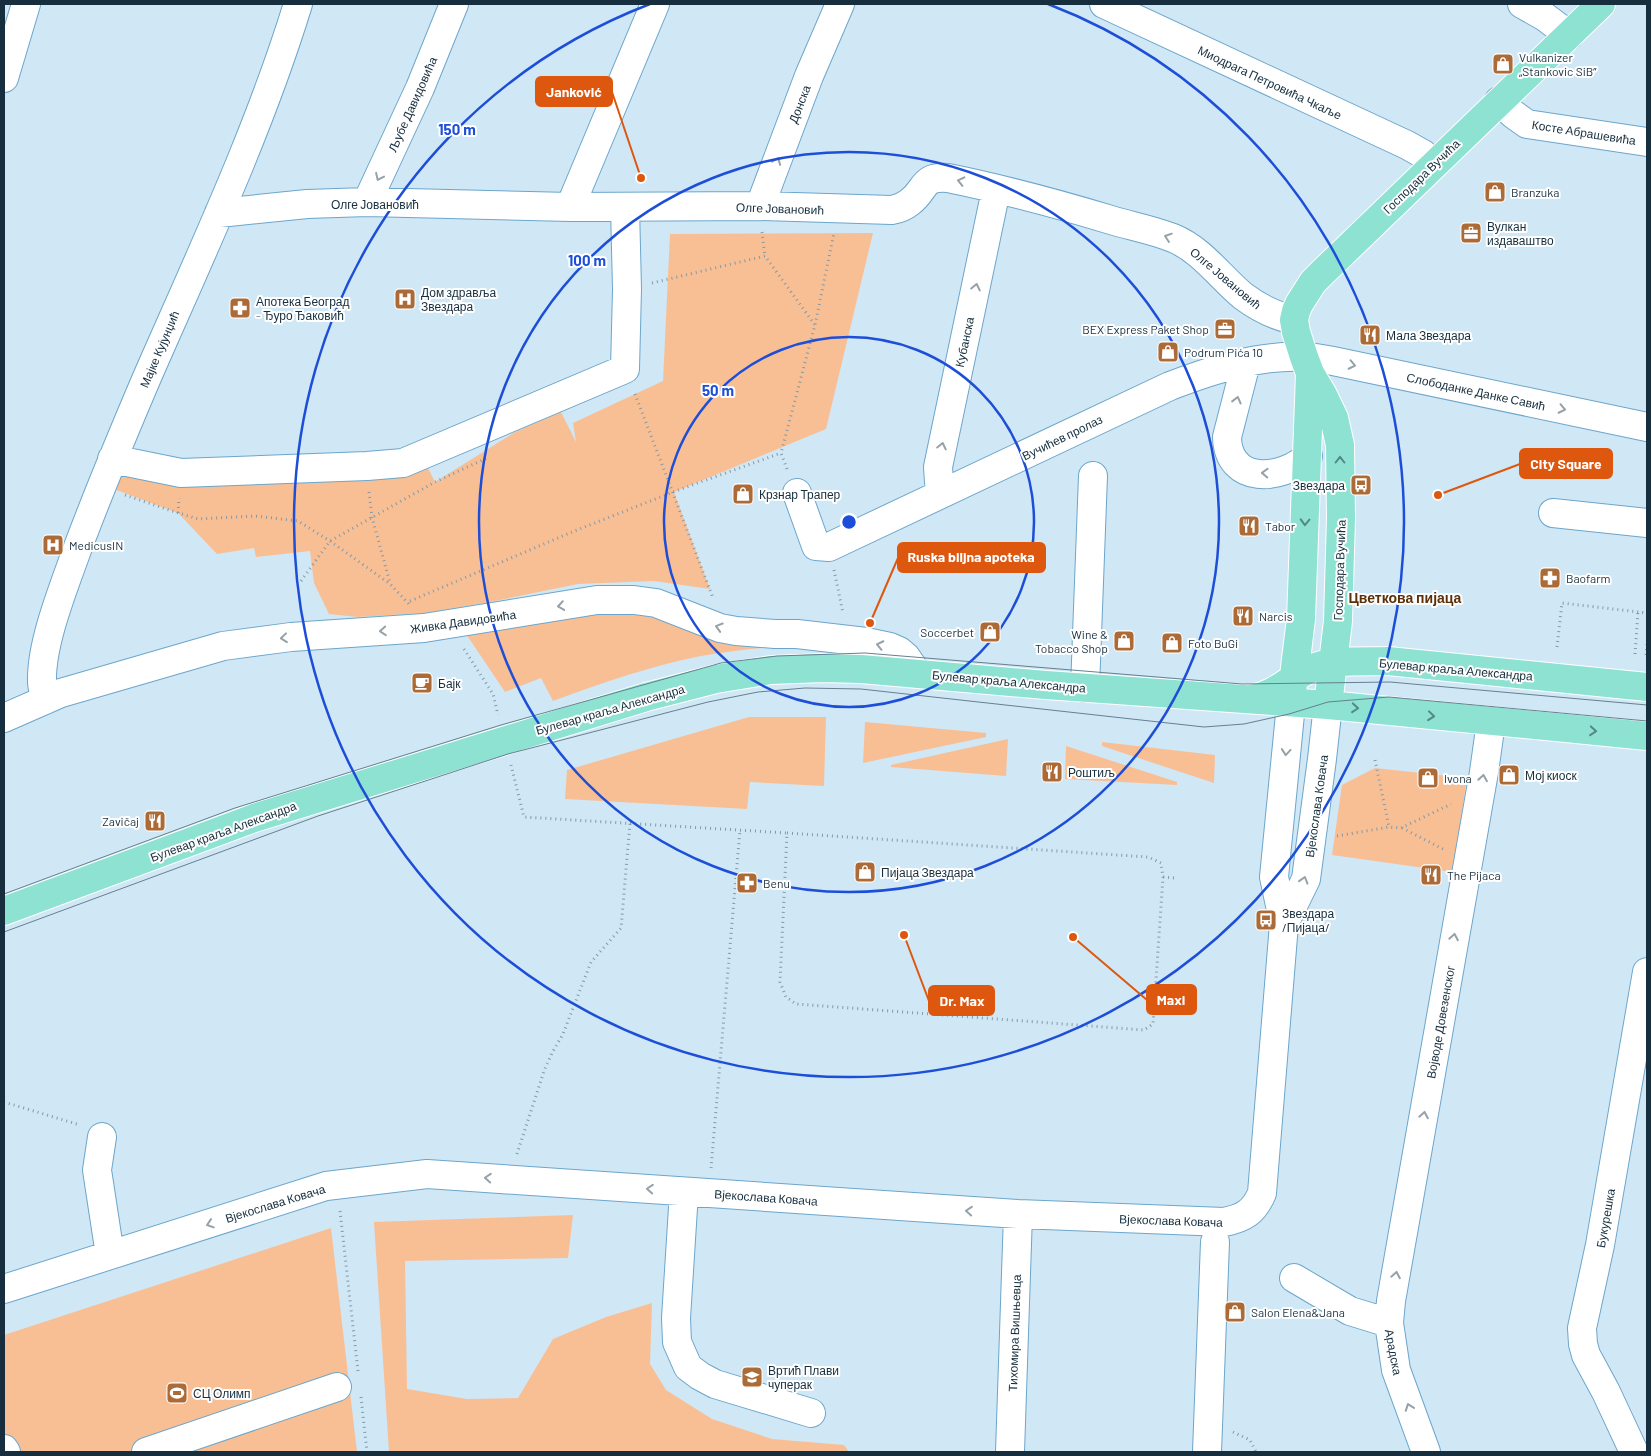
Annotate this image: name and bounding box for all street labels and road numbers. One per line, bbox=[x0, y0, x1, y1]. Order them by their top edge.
street label: Миодрага Петровића Чкаље bbox=[1195, 42, 1344, 123]
street label: Љубе Давидовића bbox=[385, 54, 440, 154]
street label: Донска bbox=[785, 83, 814, 125]
street label: Косте Абрашевића bbox=[1531, 117, 1637, 148]
street label: Господара Вучића bbox=[1380, 136, 1463, 217]
street label: Олге Јовановић bbox=[331, 197, 419, 211]
street label: Олге Јовановић bbox=[736, 199, 824, 217]
street label: Олге Јовановић bbox=[1188, 244, 1264, 312]
street label: Мајке Кујунџић bbox=[136, 308, 182, 390]
street label: Кубанска bbox=[952, 315, 977, 369]
street label: Слободанке Данке Савић bbox=[1405, 369, 1547, 414]
street label: Вучићев пролаз bbox=[1020, 411, 1105, 463]
street label: Господара Вучића bbox=[1330, 519, 1349, 621]
street label: Живка Давидовића bbox=[409, 607, 517, 636]
street label: Булевар краља Александра bbox=[1378, 655, 1534, 684]
street label: Булевар краља Александра bbox=[931, 667, 1087, 696]
street label: Булевар краља Александра bbox=[534, 681, 687, 738]
street label: Вјекослава Ковача bbox=[1302, 753, 1331, 858]
street label: Булевар краља Александра bbox=[148, 798, 299, 865]
street label: Војводе Довезенског bbox=[1423, 964, 1458, 1080]
street label: Вјекослава Ковача bbox=[223, 1181, 327, 1226]
street label: Вјекослава Ковача bbox=[714, 1186, 818, 1209]
street label: Букурешка bbox=[1593, 1187, 1618, 1249]
street label: Вјекослава Ковача bbox=[1119, 1211, 1223, 1230]
street label: Тихомира Вишњевца bbox=[1005, 1274, 1024, 1392]
street label: Арадска bbox=[1382, 1328, 1405, 1377]

